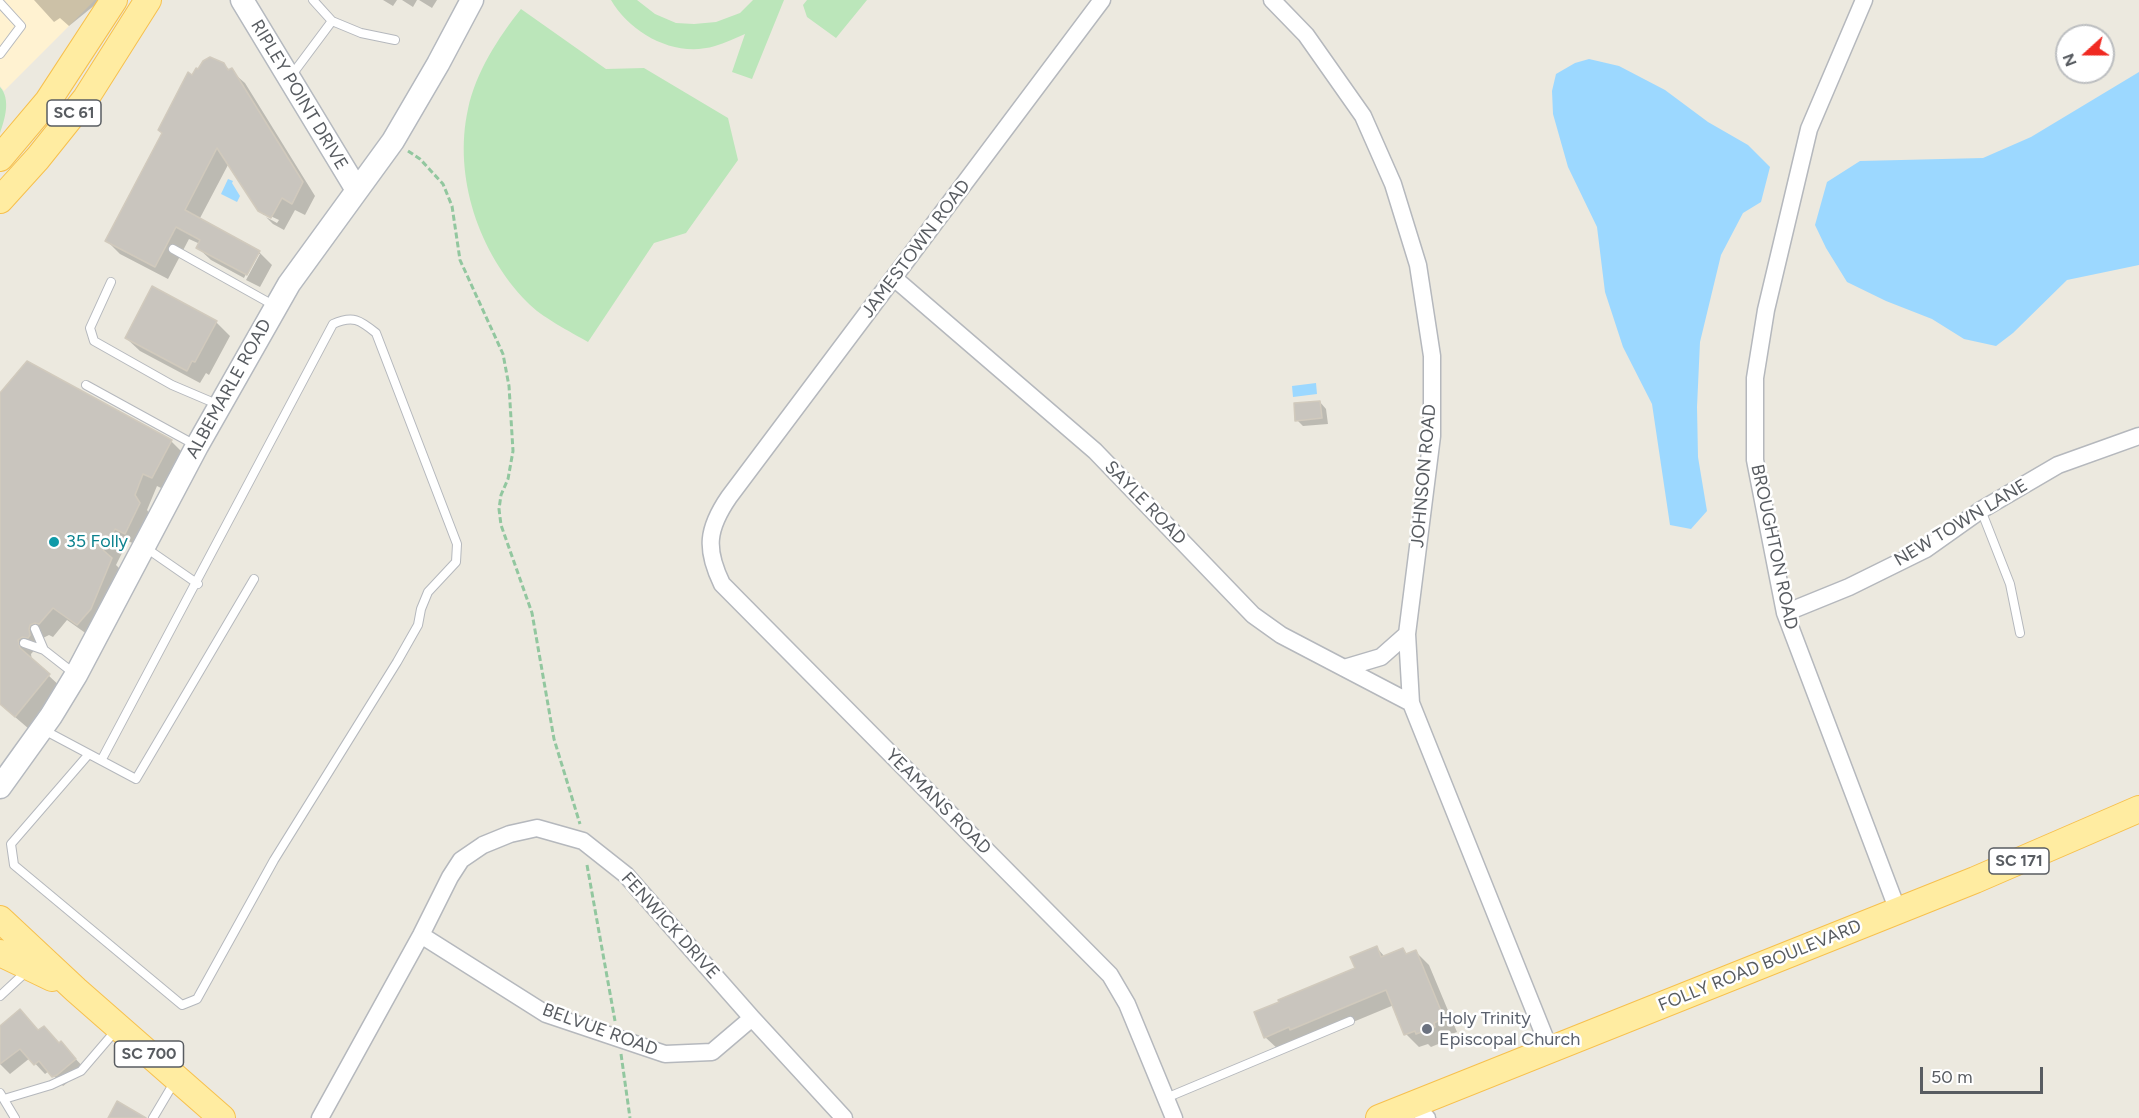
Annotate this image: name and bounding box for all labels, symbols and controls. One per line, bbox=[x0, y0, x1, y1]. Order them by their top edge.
street label: RIPLEY POINT DRIVE bbox=[246, 16, 352, 174]
north arrow bbox=[2055, 24, 2115, 84]
text: N bbox=[2059, 51, 2081, 69]
road number: SC 61 bbox=[47, 100, 101, 126]
street label: JAMESTOWN ROAD bbox=[857, 176, 975, 322]
street label: ALBEMARLE ROAD bbox=[182, 315, 276, 463]
street label: JOHNSON ROAD bbox=[1407, 403, 1441, 549]
street label: SAYLE ROAD bbox=[1100, 457, 1190, 549]
street label: BROUGHTON ROAD bbox=[1746, 462, 1802, 632]
street label: NEW TOWN LANE bbox=[1890, 475, 2032, 571]
place label: 35 Folly bbox=[66, 531, 128, 553]
marker: 35 Folly bbox=[47, 535, 61, 549]
street label: YEAMANS ROAD bbox=[881, 745, 995, 859]
road number: SC 171 bbox=[1989, 848, 2049, 874]
street label: FENWICK DRIVE bbox=[616, 868, 724, 984]
street label: FOLLY ROAD BOULEVARD bbox=[1655, 915, 1865, 1017]
street label: BELVUE ROAD bbox=[539, 999, 661, 1061]
place label: Holy Trinity Episcopal Church bbox=[1439, 1008, 1580, 1050]
marker: Holy Trinity Episcopal Church bbox=[1420, 1022, 1434, 1036]
road number: SC 700 bbox=[114, 1041, 184, 1067]
scale bar bbox=[1923, 1055, 2046, 1093]
text: 50 m bbox=[1931, 1066, 1973, 1088]

